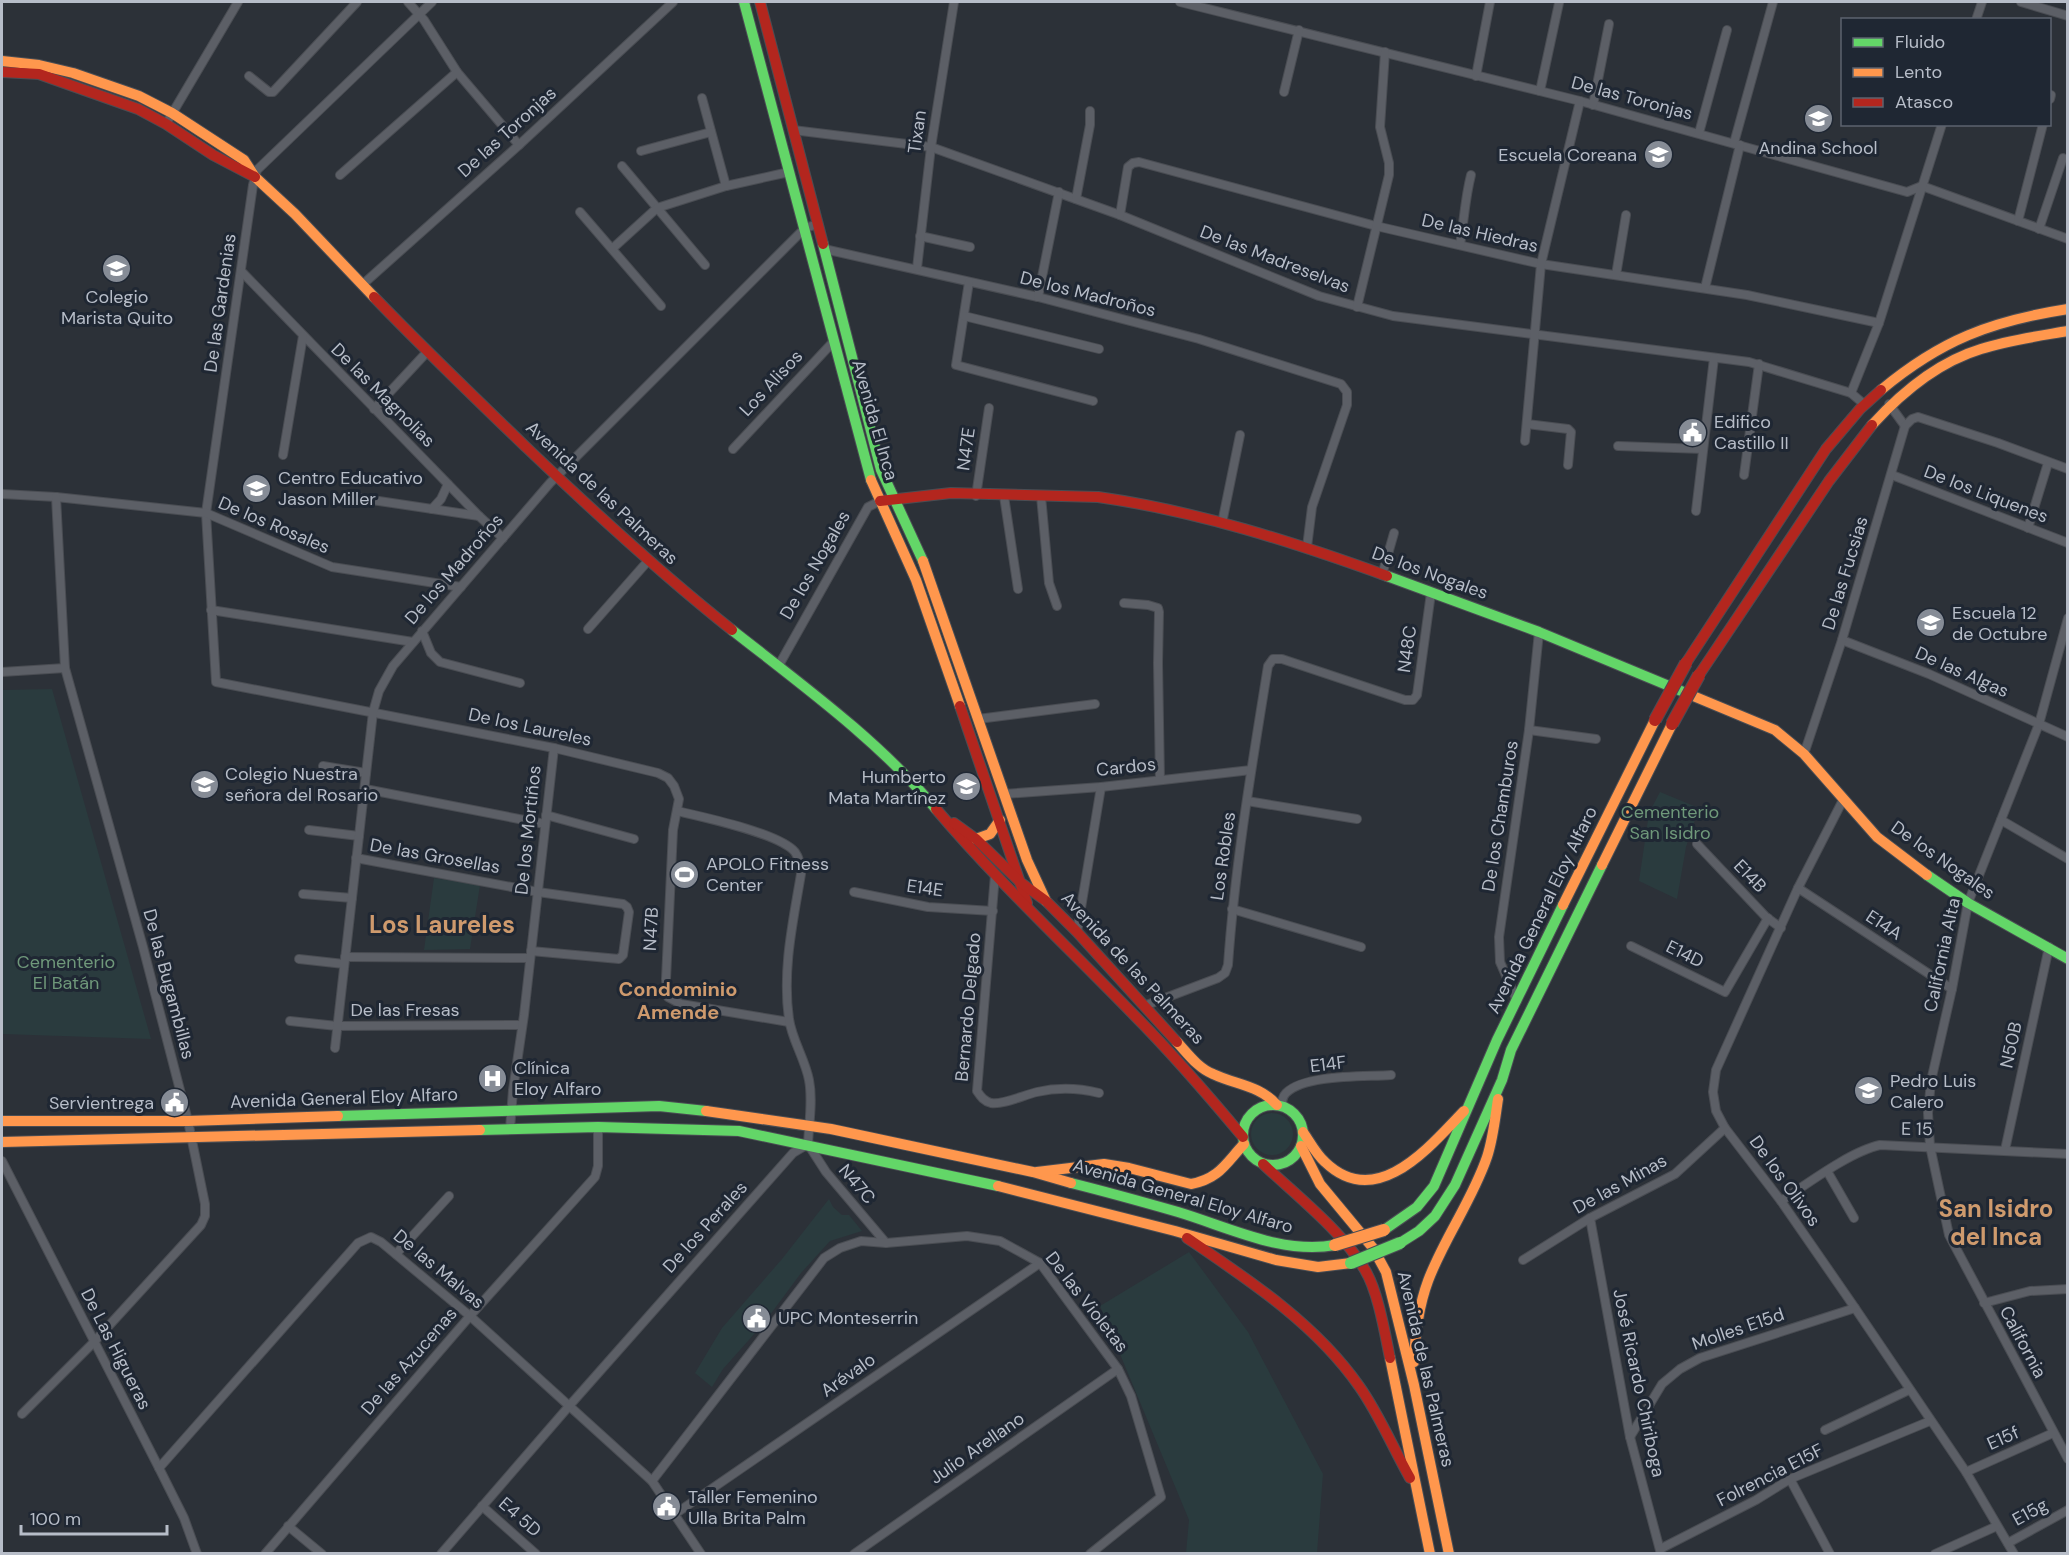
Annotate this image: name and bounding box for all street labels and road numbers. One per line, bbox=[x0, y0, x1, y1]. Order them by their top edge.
street label: De las Toronjas bbox=[1569, 70, 1695, 126]
street label: De las Toronjas bbox=[453, 81, 561, 183]
street label: Tixan bbox=[902, 109, 932, 155]
street label: De las Hiedras bbox=[1420, 208, 1540, 258]
street label: De las Madreselvas bbox=[1197, 219, 1353, 299]
street label: De las Gardenias bbox=[198, 232, 242, 374]
street label: De los Madroños bbox=[1018, 266, 1158, 322]
street label: De las Magnolias bbox=[326, 338, 440, 452]
street label: Los Alisos bbox=[734, 345, 808, 421]
street label: Avenida El Inca bbox=[846, 357, 904, 483]
street label: Avenida de las Palmeras bbox=[521, 416, 683, 570]
street label: N47E bbox=[951, 426, 981, 472]
street label: De los Liquenes bbox=[1920, 459, 2052, 529]
street label: De los Rosales bbox=[215, 491, 333, 559]
street label: De los Nogales bbox=[774, 506, 856, 624]
street label: De los Madroños bbox=[399, 509, 509, 629]
street label: De las Fucsias bbox=[1816, 513, 1874, 633]
street label: De los Nogales bbox=[1369, 541, 1491, 605]
street label: N48C bbox=[1392, 624, 1422, 674]
street label: De las Algas bbox=[1911, 641, 2013, 703]
street label: De los Laureles bbox=[466, 702, 594, 752]
street label: De los Chamburos bbox=[1476, 739, 1524, 893]
street label: Cardos bbox=[1095, 752, 1157, 782]
street label: De los Mortiños bbox=[509, 764, 547, 896]
street label: Avenida General Eloy Alfaro bbox=[1481, 802, 1603, 1018]
street label: Los Robles bbox=[1205, 810, 1241, 902]
street label: De los Nogales bbox=[1886, 815, 2000, 905]
street label: De las Grosellas bbox=[368, 833, 502, 879]
street label: E14B bbox=[1728, 854, 1772, 898]
street label: E14E bbox=[905, 874, 945, 902]
street label: Avenida de las Palmeras bbox=[1056, 887, 1210, 1049]
street label: California Alta bbox=[1918, 896, 1966, 1014]
street label: E14A bbox=[1861, 904, 1907, 946]
street label: De las Bugambillas bbox=[137, 906, 201, 1062]
street label: N47B bbox=[638, 906, 664, 952]
street label: Bernardo Delgado bbox=[950, 932, 986, 1082]
street label: E14D bbox=[1662, 935, 1708, 973]
street label: De las Fresas bbox=[350, 998, 460, 1022]
street label: N50B bbox=[1994, 1020, 2028, 1070]
street label: E14F bbox=[1309, 1050, 1348, 1078]
street label: Avenida General Eloy Alfaro bbox=[230, 1082, 458, 1114]
street label: E 15 bbox=[1901, 1117, 1933, 1141]
street label: De los Olivos bbox=[1744, 1131, 1826, 1231]
street label: De las Minas bbox=[1569, 1148, 1671, 1220]
street label: Avenida General Eloy Alfaro bbox=[1070, 1153, 1296, 1239]
street label: N47C bbox=[833, 1159, 881, 1209]
street label: De los Perales bbox=[657, 1176, 753, 1278]
street label: De las Malvas bbox=[388, 1224, 490, 1314]
street label: De las Violetas bbox=[1040, 1247, 1134, 1357]
street label: Avenida de las Palmeras bbox=[1392, 1269, 1460, 1469]
street label: De Las Higueras bbox=[75, 1284, 157, 1414]
street label: José Ricardo Chiriboga bbox=[1607, 1287, 1671, 1479]
street label: De las Azucenas bbox=[356, 1302, 462, 1420]
street label: Molles E15d bbox=[1689, 1302, 1787, 1356]
street label: California bbox=[1994, 1302, 2052, 1382]
street label: Arévalo bbox=[816, 1347, 880, 1403]
street label: Julio Arellano bbox=[925, 1406, 1029, 1490]
street label: E15f bbox=[1983, 1420, 2023, 1456]
street label: Folrencia E15F bbox=[1713, 1438, 1828, 1512]
street label: E4 5D bbox=[494, 1492, 546, 1542]
street label: E15g bbox=[2008, 1493, 2052, 1531]

